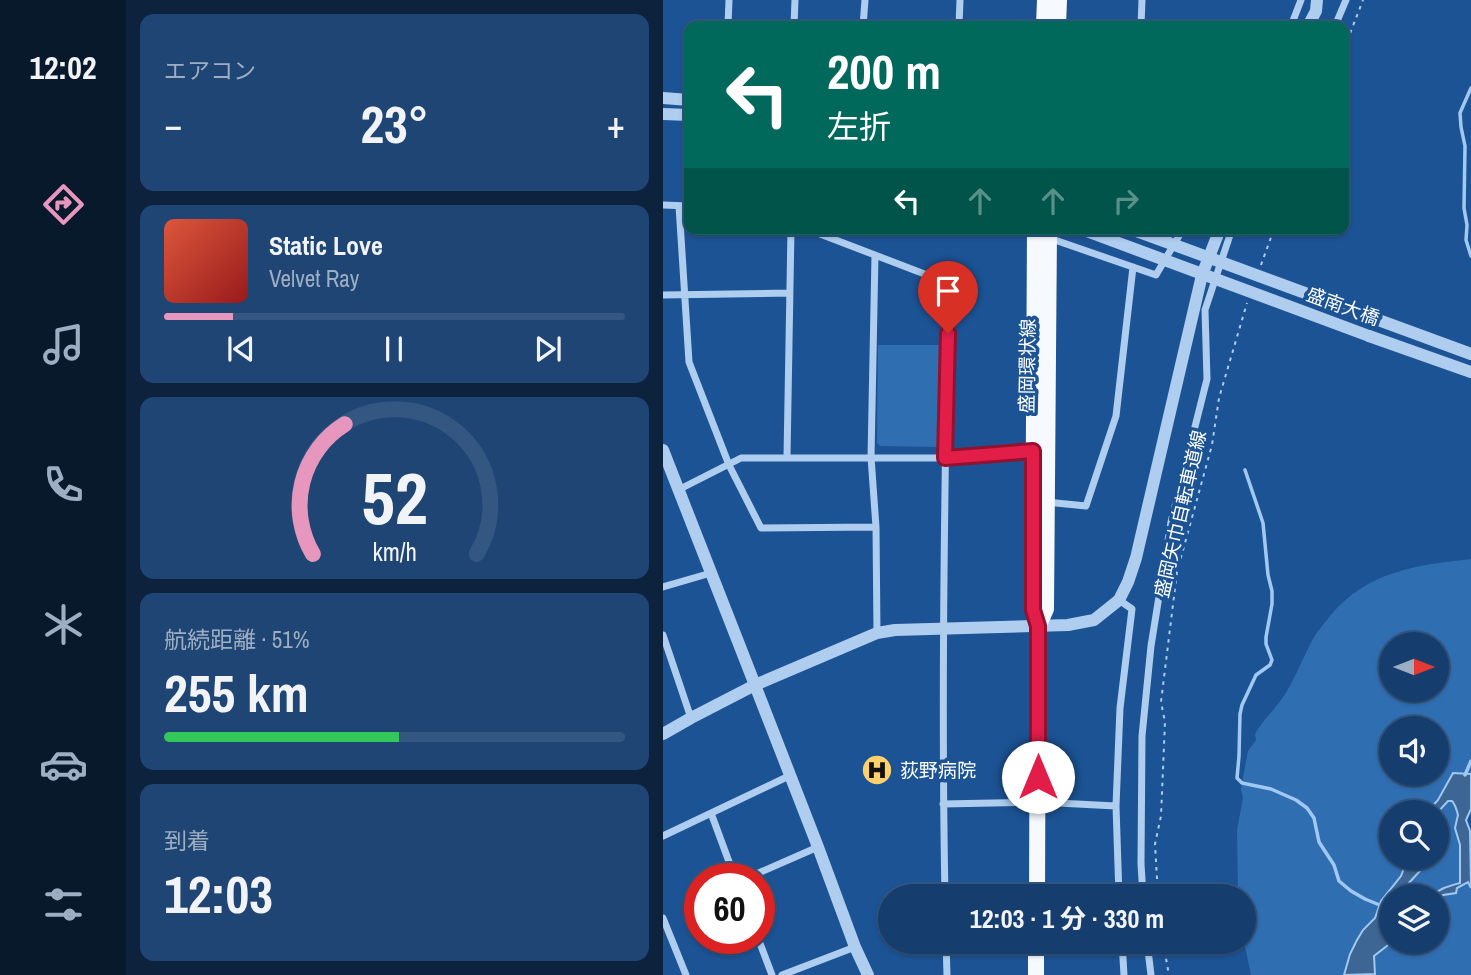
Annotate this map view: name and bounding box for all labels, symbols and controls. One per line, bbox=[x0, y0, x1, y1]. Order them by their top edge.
text: 200 m bbox=[827, 38, 941, 104]
text: 12:02 bbox=[29, 46, 97, 89]
icon: left bbox=[712, 49, 803, 140]
text: エアコン bbox=[164, 55, 256, 86]
text: 23° bbox=[360, 89, 429, 159]
text: − bbox=[164, 99, 182, 150]
text: + bbox=[607, 99, 625, 150]
text: 左折 bbox=[827, 105, 891, 148]
icon: directions bbox=[39, 180, 88, 229]
icon: left bbox=[888, 182, 926, 220]
icon: ahead bbox=[961, 182, 999, 220]
icon: ahead bbox=[1034, 182, 1072, 220]
icon: right bbox=[1107, 182, 1145, 220]
text: Static Love bbox=[269, 228, 383, 263]
pin bbox=[918, 261, 978, 333]
text: Velvet Ray bbox=[269, 263, 359, 294]
icon: arrive bbox=[929, 272, 967, 310]
street label: 盛南大橋 bbox=[1303, 281, 1383, 331]
street label: 盛岡環状線 bbox=[1013, 318, 1041, 414]
icon: music bbox=[39, 320, 88, 369]
icon: previous bbox=[222, 330, 260, 368]
icon: pause bbox=[375, 330, 413, 368]
icon: next bbox=[529, 330, 567, 368]
street label: 盛岡矢巾自転車道線 bbox=[1148, 428, 1212, 600]
text: 52 bbox=[361, 449, 428, 547]
icon: phone bbox=[39, 460, 88, 509]
text: km/h bbox=[372, 534, 417, 568]
icon: climate bbox=[39, 600, 88, 649]
text: 航続距離 · 51% bbox=[164, 624, 309, 655]
north arrow bbox=[1379, 632, 1449, 702]
map controls bbox=[1379, 632, 1449, 954]
text: 255 km bbox=[164, 658, 309, 728]
button: sound bbox=[1379, 716, 1449, 786]
icon: car bbox=[39, 740, 88, 789]
position arrow bbox=[1001, 740, 1075, 814]
hospital icon: 荻野病院 bbox=[860, 753, 894, 787]
place label: 荻野病院 bbox=[900, 757, 976, 783]
button: search bbox=[1379, 800, 1449, 870]
text: 到着 bbox=[164, 825, 210, 856]
text: 12:03 bbox=[164, 859, 273, 929]
speed limit sign: 60 bbox=[684, 863, 775, 954]
icon: filters bbox=[39, 880, 88, 929]
button: layers bbox=[1379, 884, 1449, 954]
text: 12:03 · 1 分 · 330 m bbox=[970, 901, 1164, 936]

